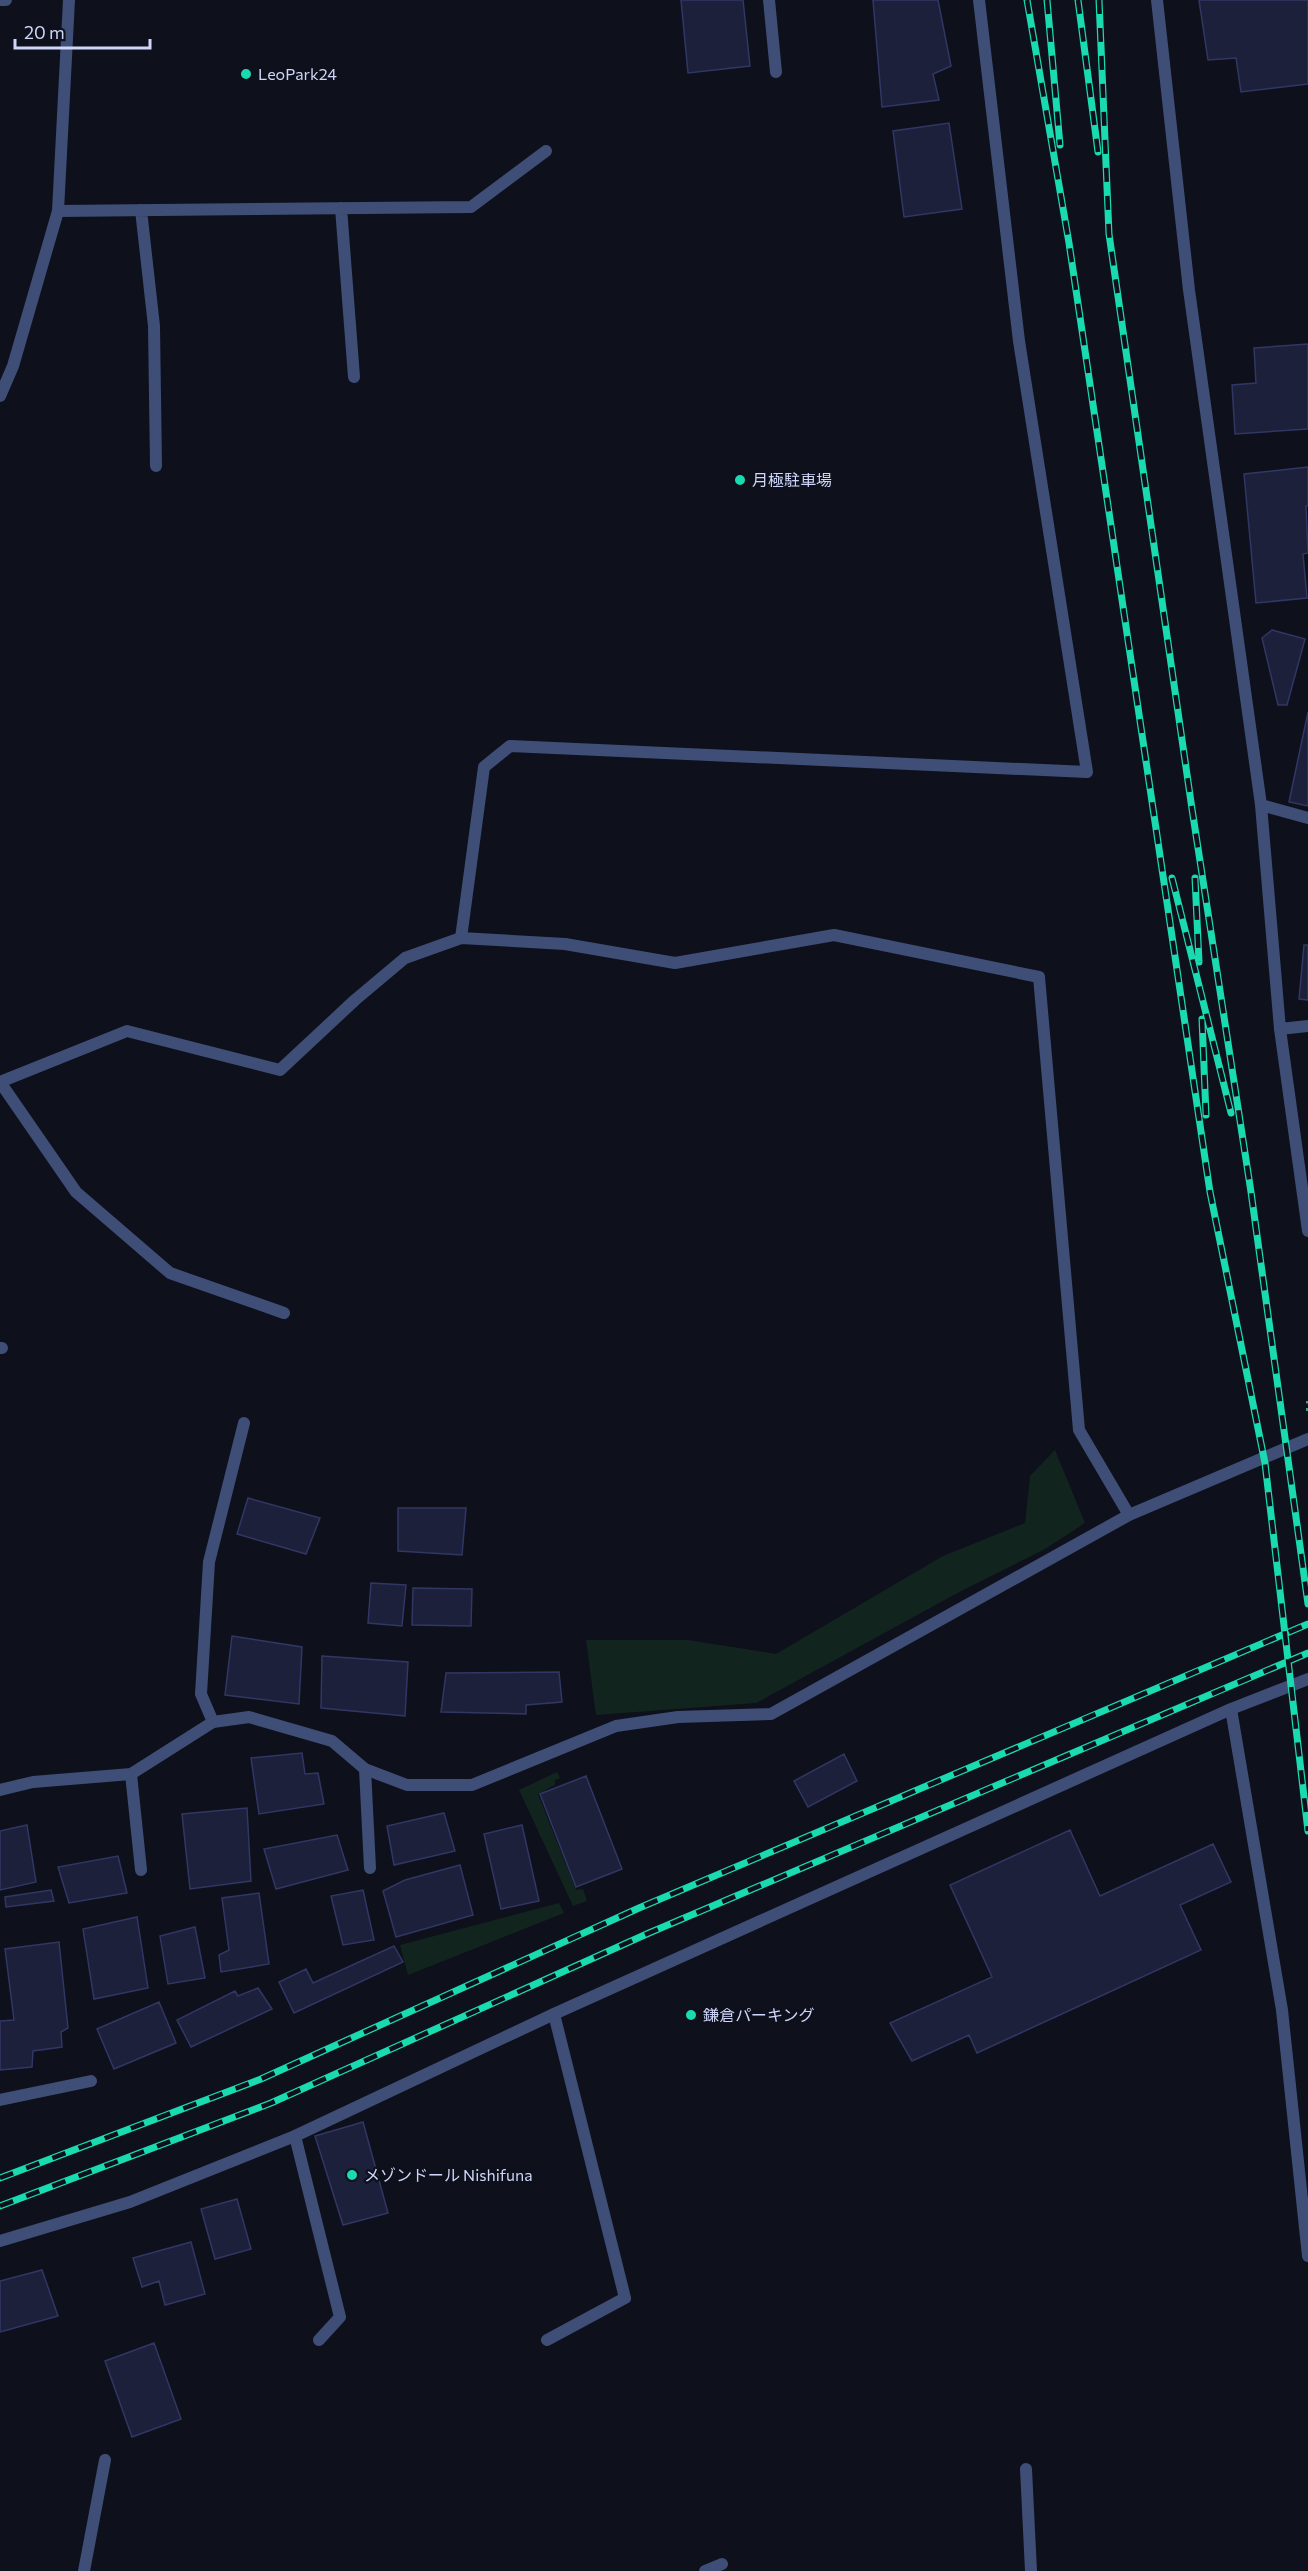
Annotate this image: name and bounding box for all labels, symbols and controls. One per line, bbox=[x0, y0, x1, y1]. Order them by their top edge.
scale bar bbox=[15, 12, 150, 50]
text: 20 m bbox=[24, 21, 65, 43]
place label: LeoPark24 bbox=[258, 64, 337, 83]
marker: LeoPark24 bbox=[239, 67, 253, 81]
place label: 月極駐車場 bbox=[752, 470, 832, 489]
marker: 月極駐車場 bbox=[733, 473, 747, 487]
place label: 鎌倉パーキング bbox=[703, 2005, 815, 2024]
marker: 鎌倉パーキング bbox=[684, 2008, 698, 2022]
place label: メゾンドール Nishifuna bbox=[364, 2165, 533, 2184]
marker: メゾンドール Nishifuna bbox=[345, 2168, 359, 2182]

